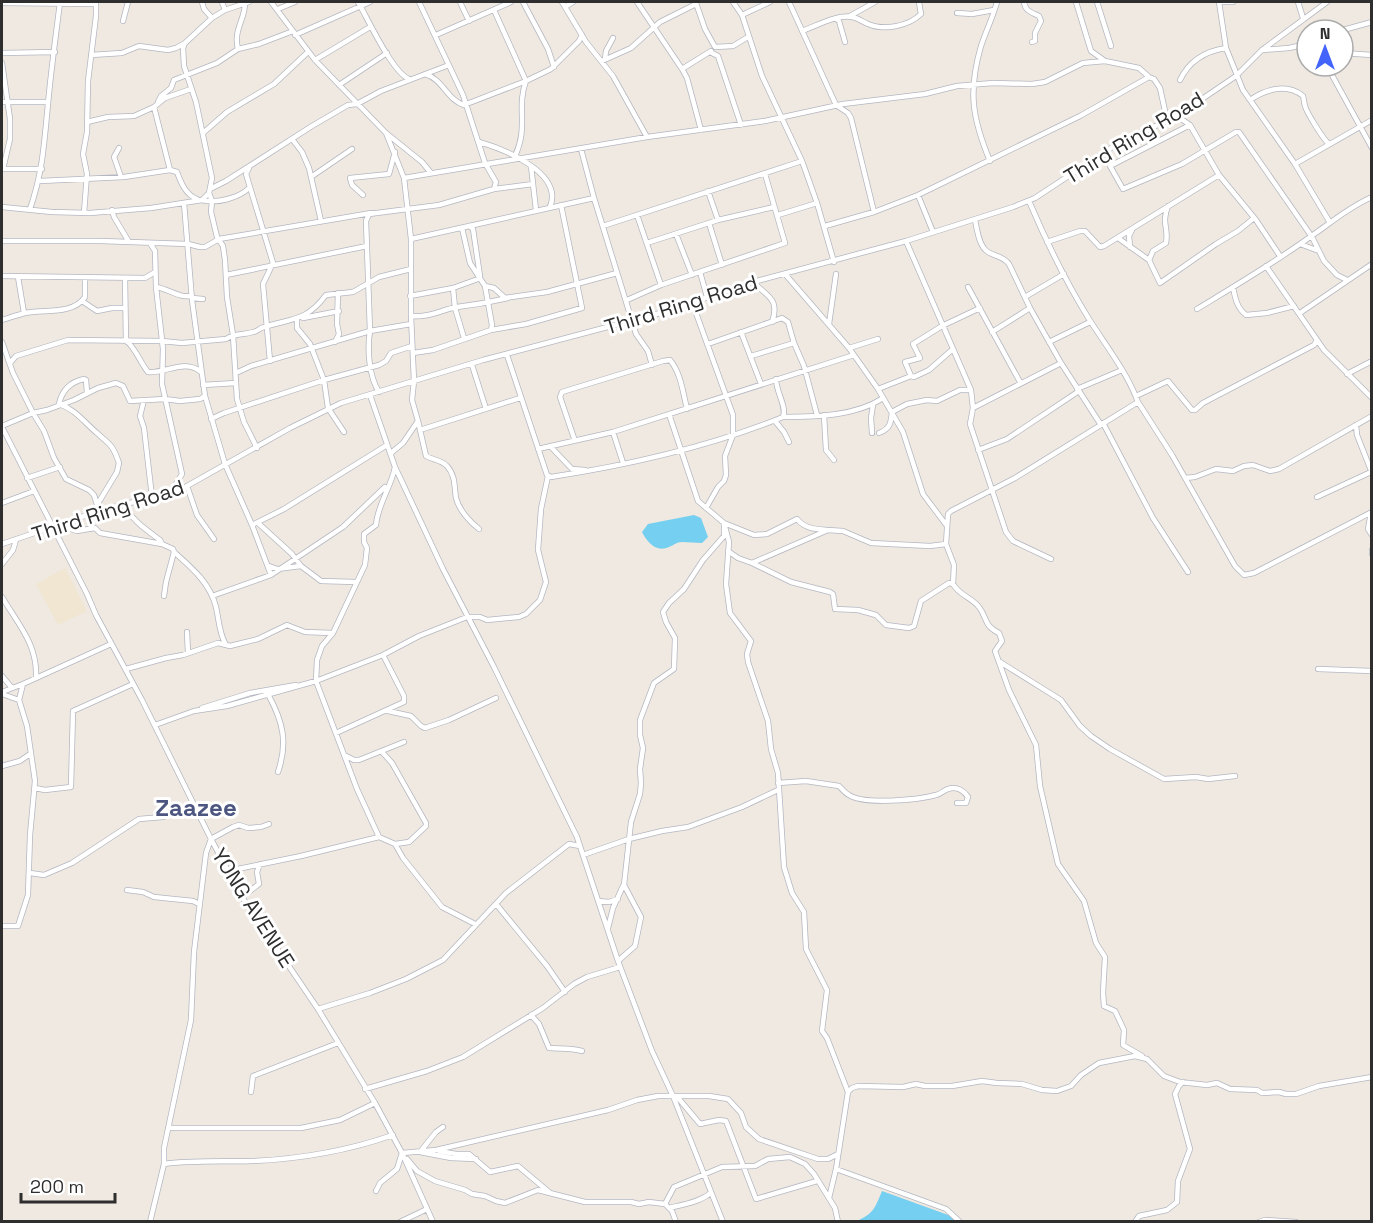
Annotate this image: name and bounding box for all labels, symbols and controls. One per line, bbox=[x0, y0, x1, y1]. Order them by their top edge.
north arrow bbox=[1295, 18, 1355, 78]
text: N bbox=[1320, 23, 1330, 44]
street label: Third Ring Road bbox=[1059, 85, 1209, 190]
street label: Third Ring Road bbox=[601, 268, 761, 341]
street label: Third Ring Road bbox=[28, 473, 187, 548]
district label: Zaazee bbox=[155, 792, 237, 823]
street label: YONG AVENUE bbox=[206, 843, 301, 973]
scale bar bbox=[21, 1166, 116, 1204]
text: 200 m bbox=[30, 1175, 84, 1198]

